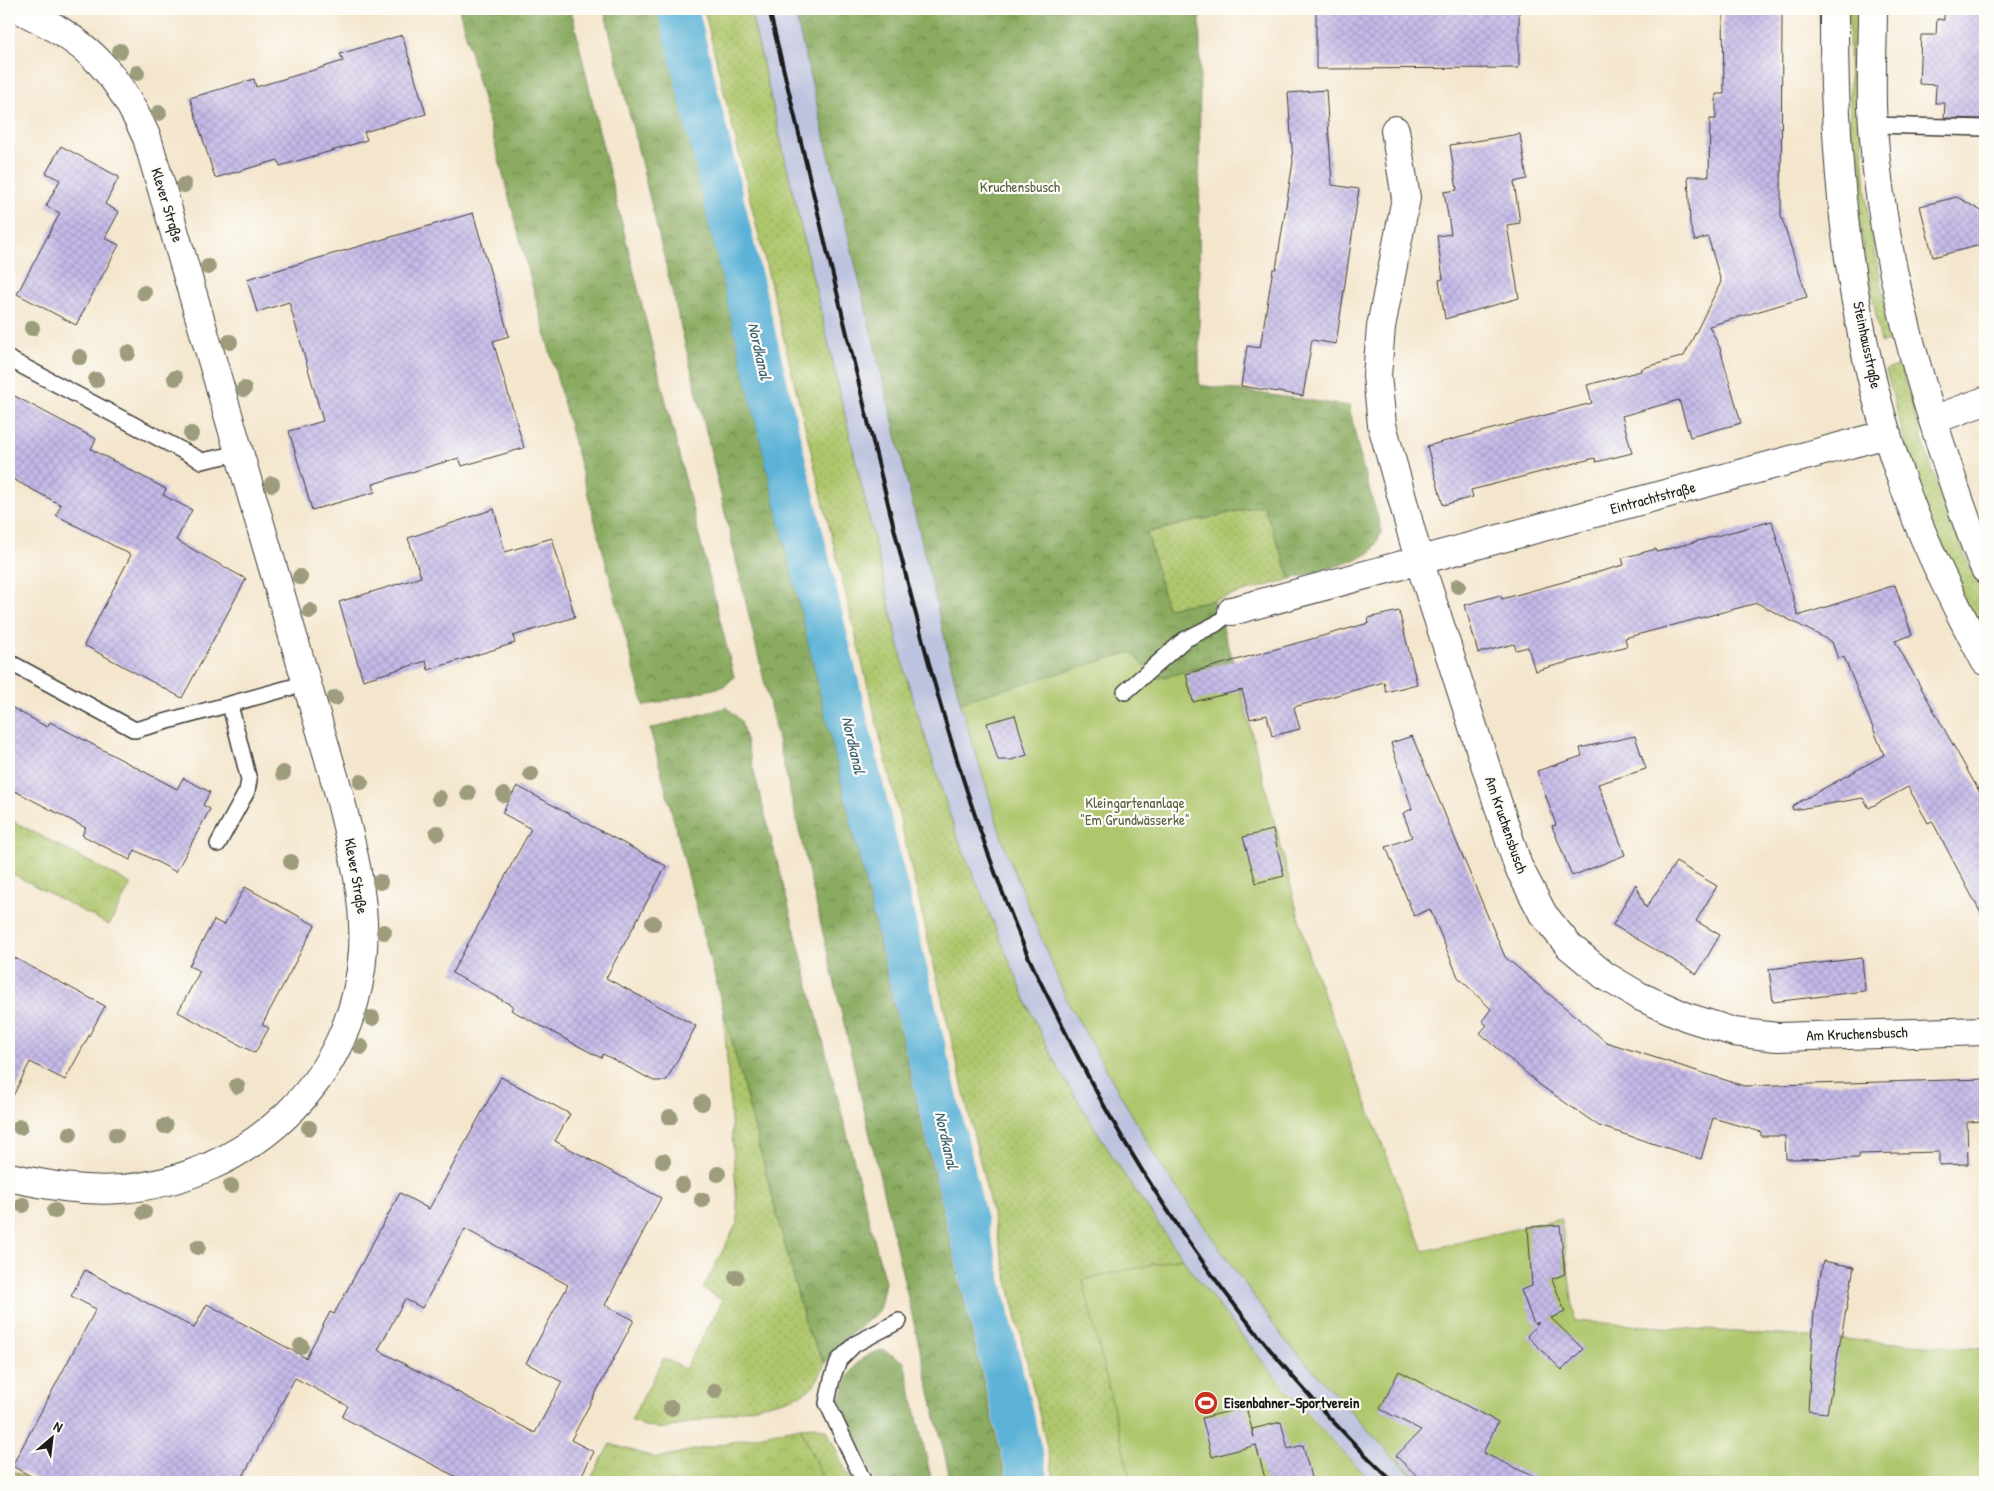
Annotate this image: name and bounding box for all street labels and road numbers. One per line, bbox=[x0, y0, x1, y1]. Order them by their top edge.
street label: Klever Straße bbox=[146, 165, 189, 245]
street label: Steinhausstraße bbox=[1848, 299, 1887, 390]
street label: Eintrachtstraße bbox=[1608, 476, 1698, 519]
street label: Am Kruchensbusch bbox=[1480, 774, 1533, 876]
street label: Klever Straße bbox=[340, 836, 373, 915]
street label: Am Kruchensbusch bbox=[1806, 1021, 1908, 1046]

